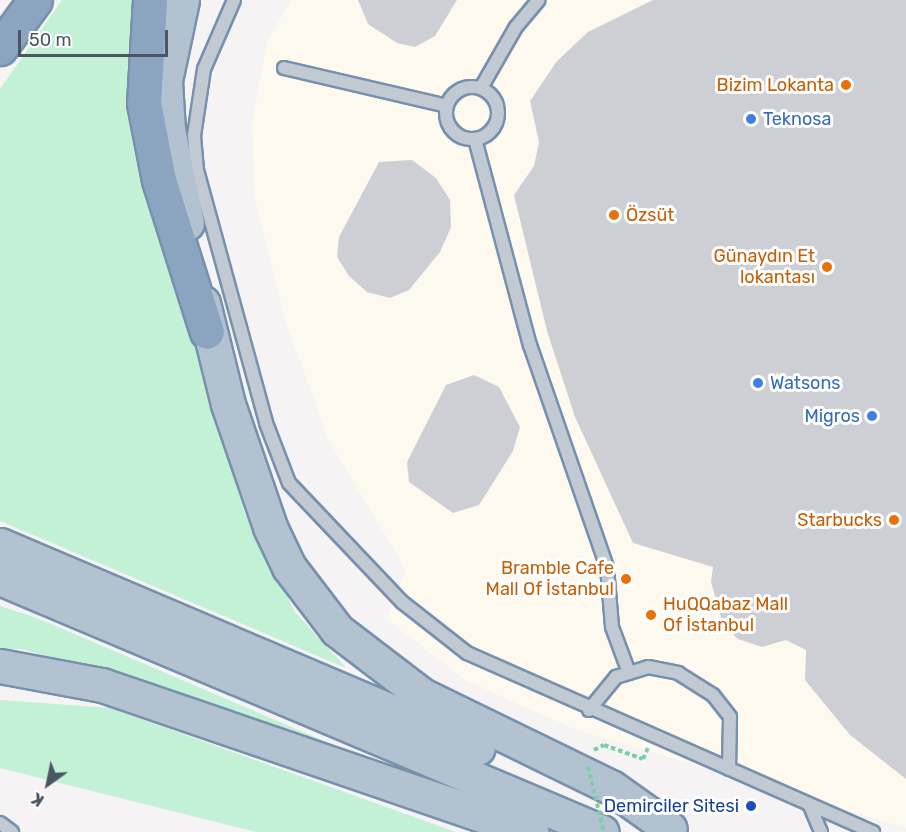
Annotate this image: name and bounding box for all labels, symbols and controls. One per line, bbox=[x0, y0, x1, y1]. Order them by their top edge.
scale bar bbox=[21, 18, 171, 56]
text: 50 m bbox=[29, 29, 72, 51]
place label: Bizim Lokanta bbox=[717, 74, 834, 96]
marker: Bizim Lokanta bbox=[839, 78, 853, 92]
place label: Teknosa bbox=[763, 108, 831, 130]
marker: Teknosa bbox=[744, 112, 758, 126]
place label: Özsüt bbox=[626, 204, 674, 226]
marker: Özsüt bbox=[607, 208, 621, 222]
place label: Günaydın Et lokantası bbox=[713, 246, 815, 288]
marker: Günaydın Et lokantası bbox=[820, 260, 834, 274]
place label: Watsons bbox=[770, 372, 841, 394]
marker: Watsons bbox=[751, 376, 765, 390]
place label: Migros bbox=[804, 405, 860, 427]
marker: Migros bbox=[865, 409, 879, 423]
place label: Starbucks bbox=[797, 509, 882, 531]
marker: Starbucks bbox=[887, 513, 901, 527]
place label: Bramble Cafe Mall Of İstanbul bbox=[485, 558, 614, 600]
marker: Bramble Cafe Mall Of İstanbul bbox=[619, 572, 633, 586]
place label: HuQQabaz Mall Of İstanbul bbox=[663, 594, 788, 636]
marker: HuQQabaz Mall Of İstanbul bbox=[644, 608, 658, 622]
north arrow bbox=[18, 754, 78, 814]
text: K bbox=[28, 789, 48, 810]
place label: Demirciler Sitesi bbox=[603, 795, 739, 817]
marker: Demirciler Sitesi bbox=[744, 799, 758, 813]

